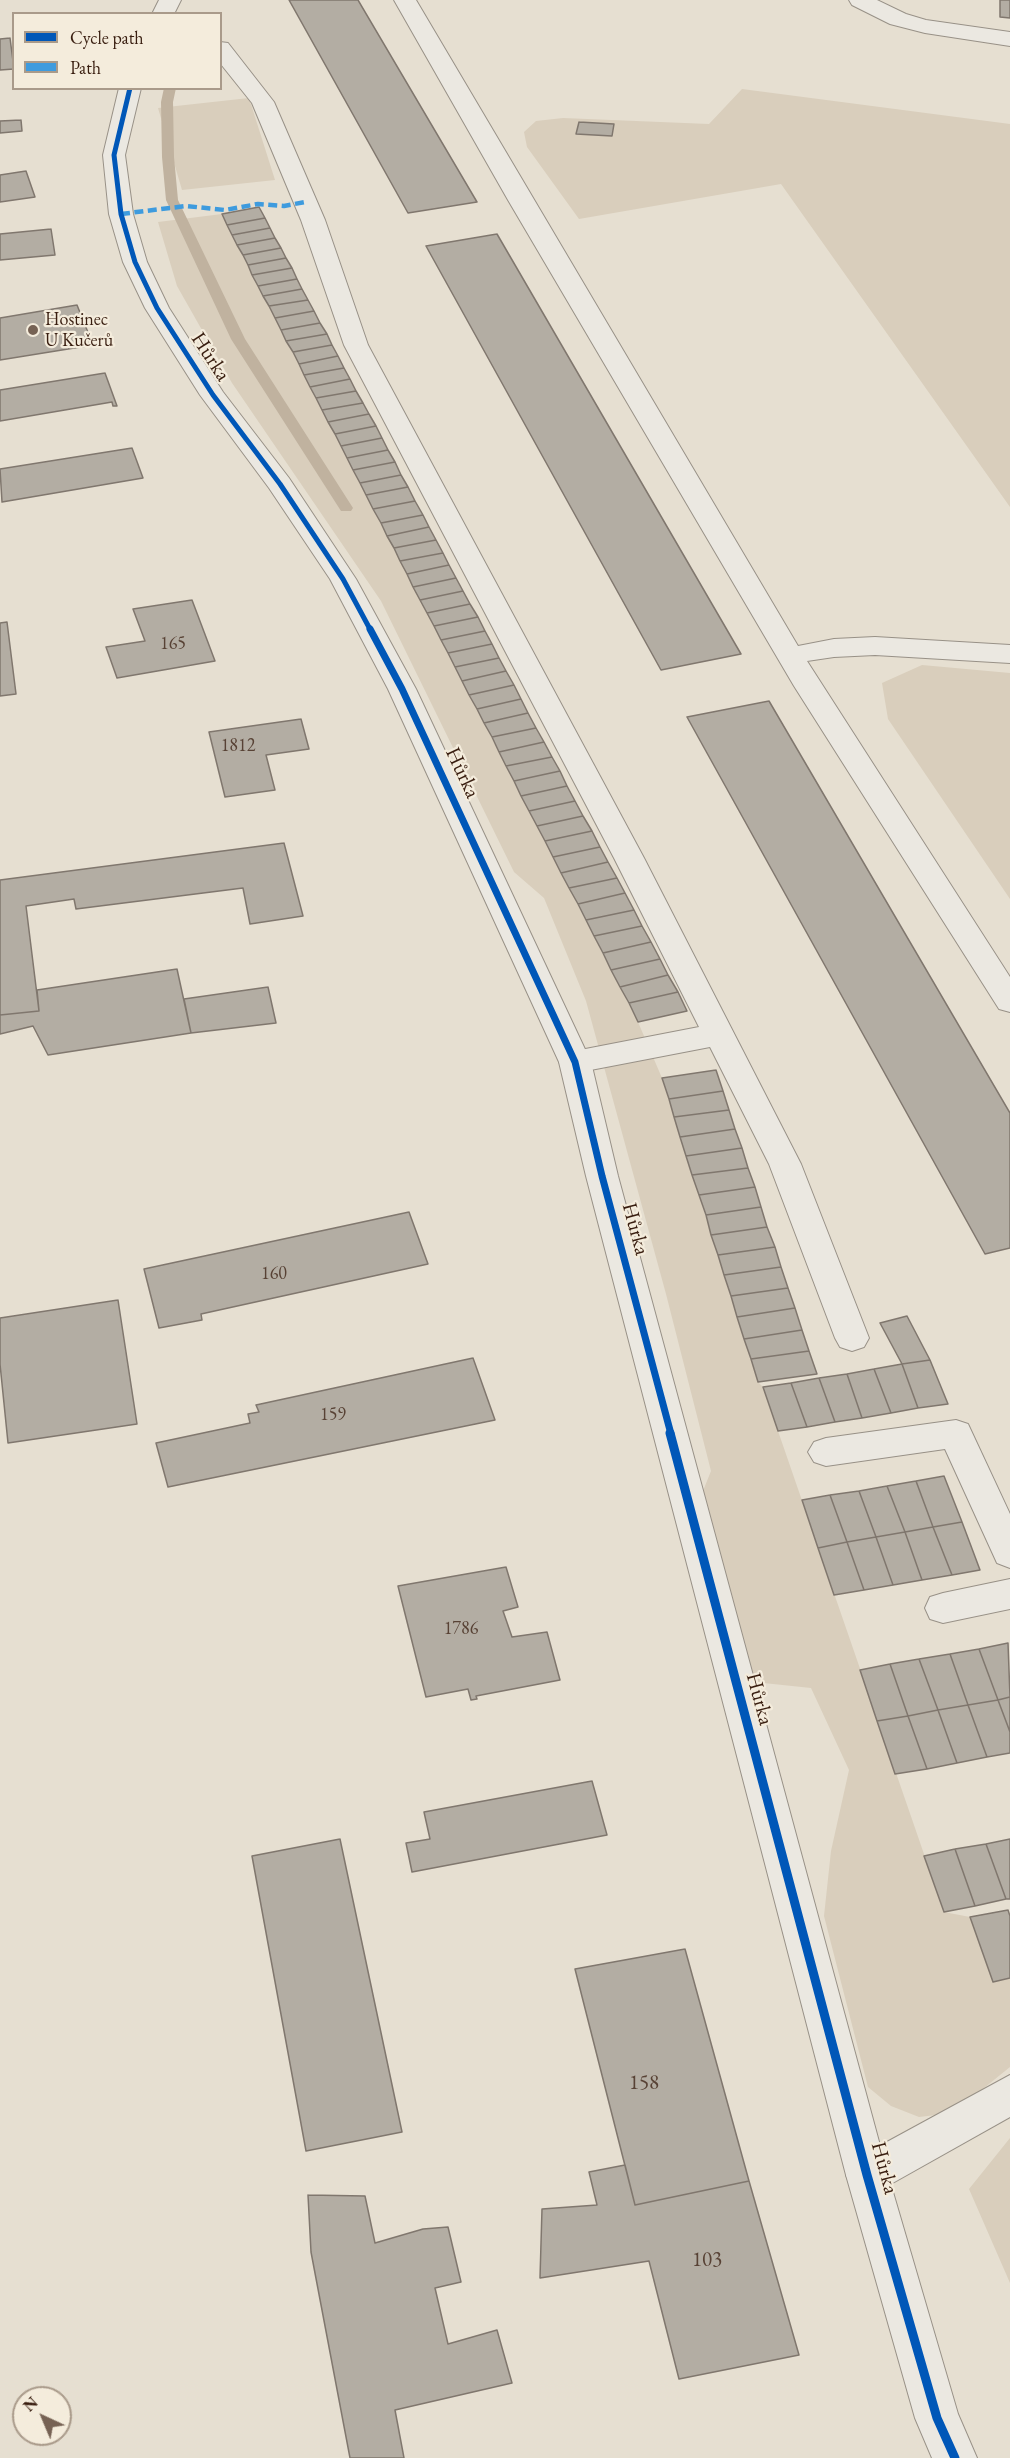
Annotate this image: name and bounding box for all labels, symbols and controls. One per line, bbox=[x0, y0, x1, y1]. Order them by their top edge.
legend bbox=[12, 12, 222, 90]
text: Cycle path bbox=[70, 26, 144, 49]
text: Path bbox=[70, 56, 101, 79]
place label: Hostinec U Kučerů bbox=[45, 309, 113, 352]
marker: Hostinec U Kučerů bbox=[26, 323, 40, 337]
street label: Hůrka bbox=[185, 328, 235, 386]
house number: 165 bbox=[160, 633, 186, 655]
house number: 1812 bbox=[221, 735, 255, 757]
street label: Hůrka bbox=[439, 744, 485, 802]
street label: Hůrka bbox=[616, 1200, 654, 1258]
house number: 160 bbox=[261, 1263, 287, 1285]
house number: 159 bbox=[320, 1404, 346, 1426]
house number: 1786 bbox=[444, 1618, 478, 1640]
street label: Hůrka bbox=[740, 1670, 778, 1728]
house number: 158 bbox=[629, 2070, 659, 2096]
street label: Hůrka bbox=[865, 2139, 903, 2197]
house number: 103 bbox=[692, 2247, 722, 2273]
north arrow bbox=[12, 2386, 72, 2446]
text: N bbox=[19, 2392, 42, 2416]

